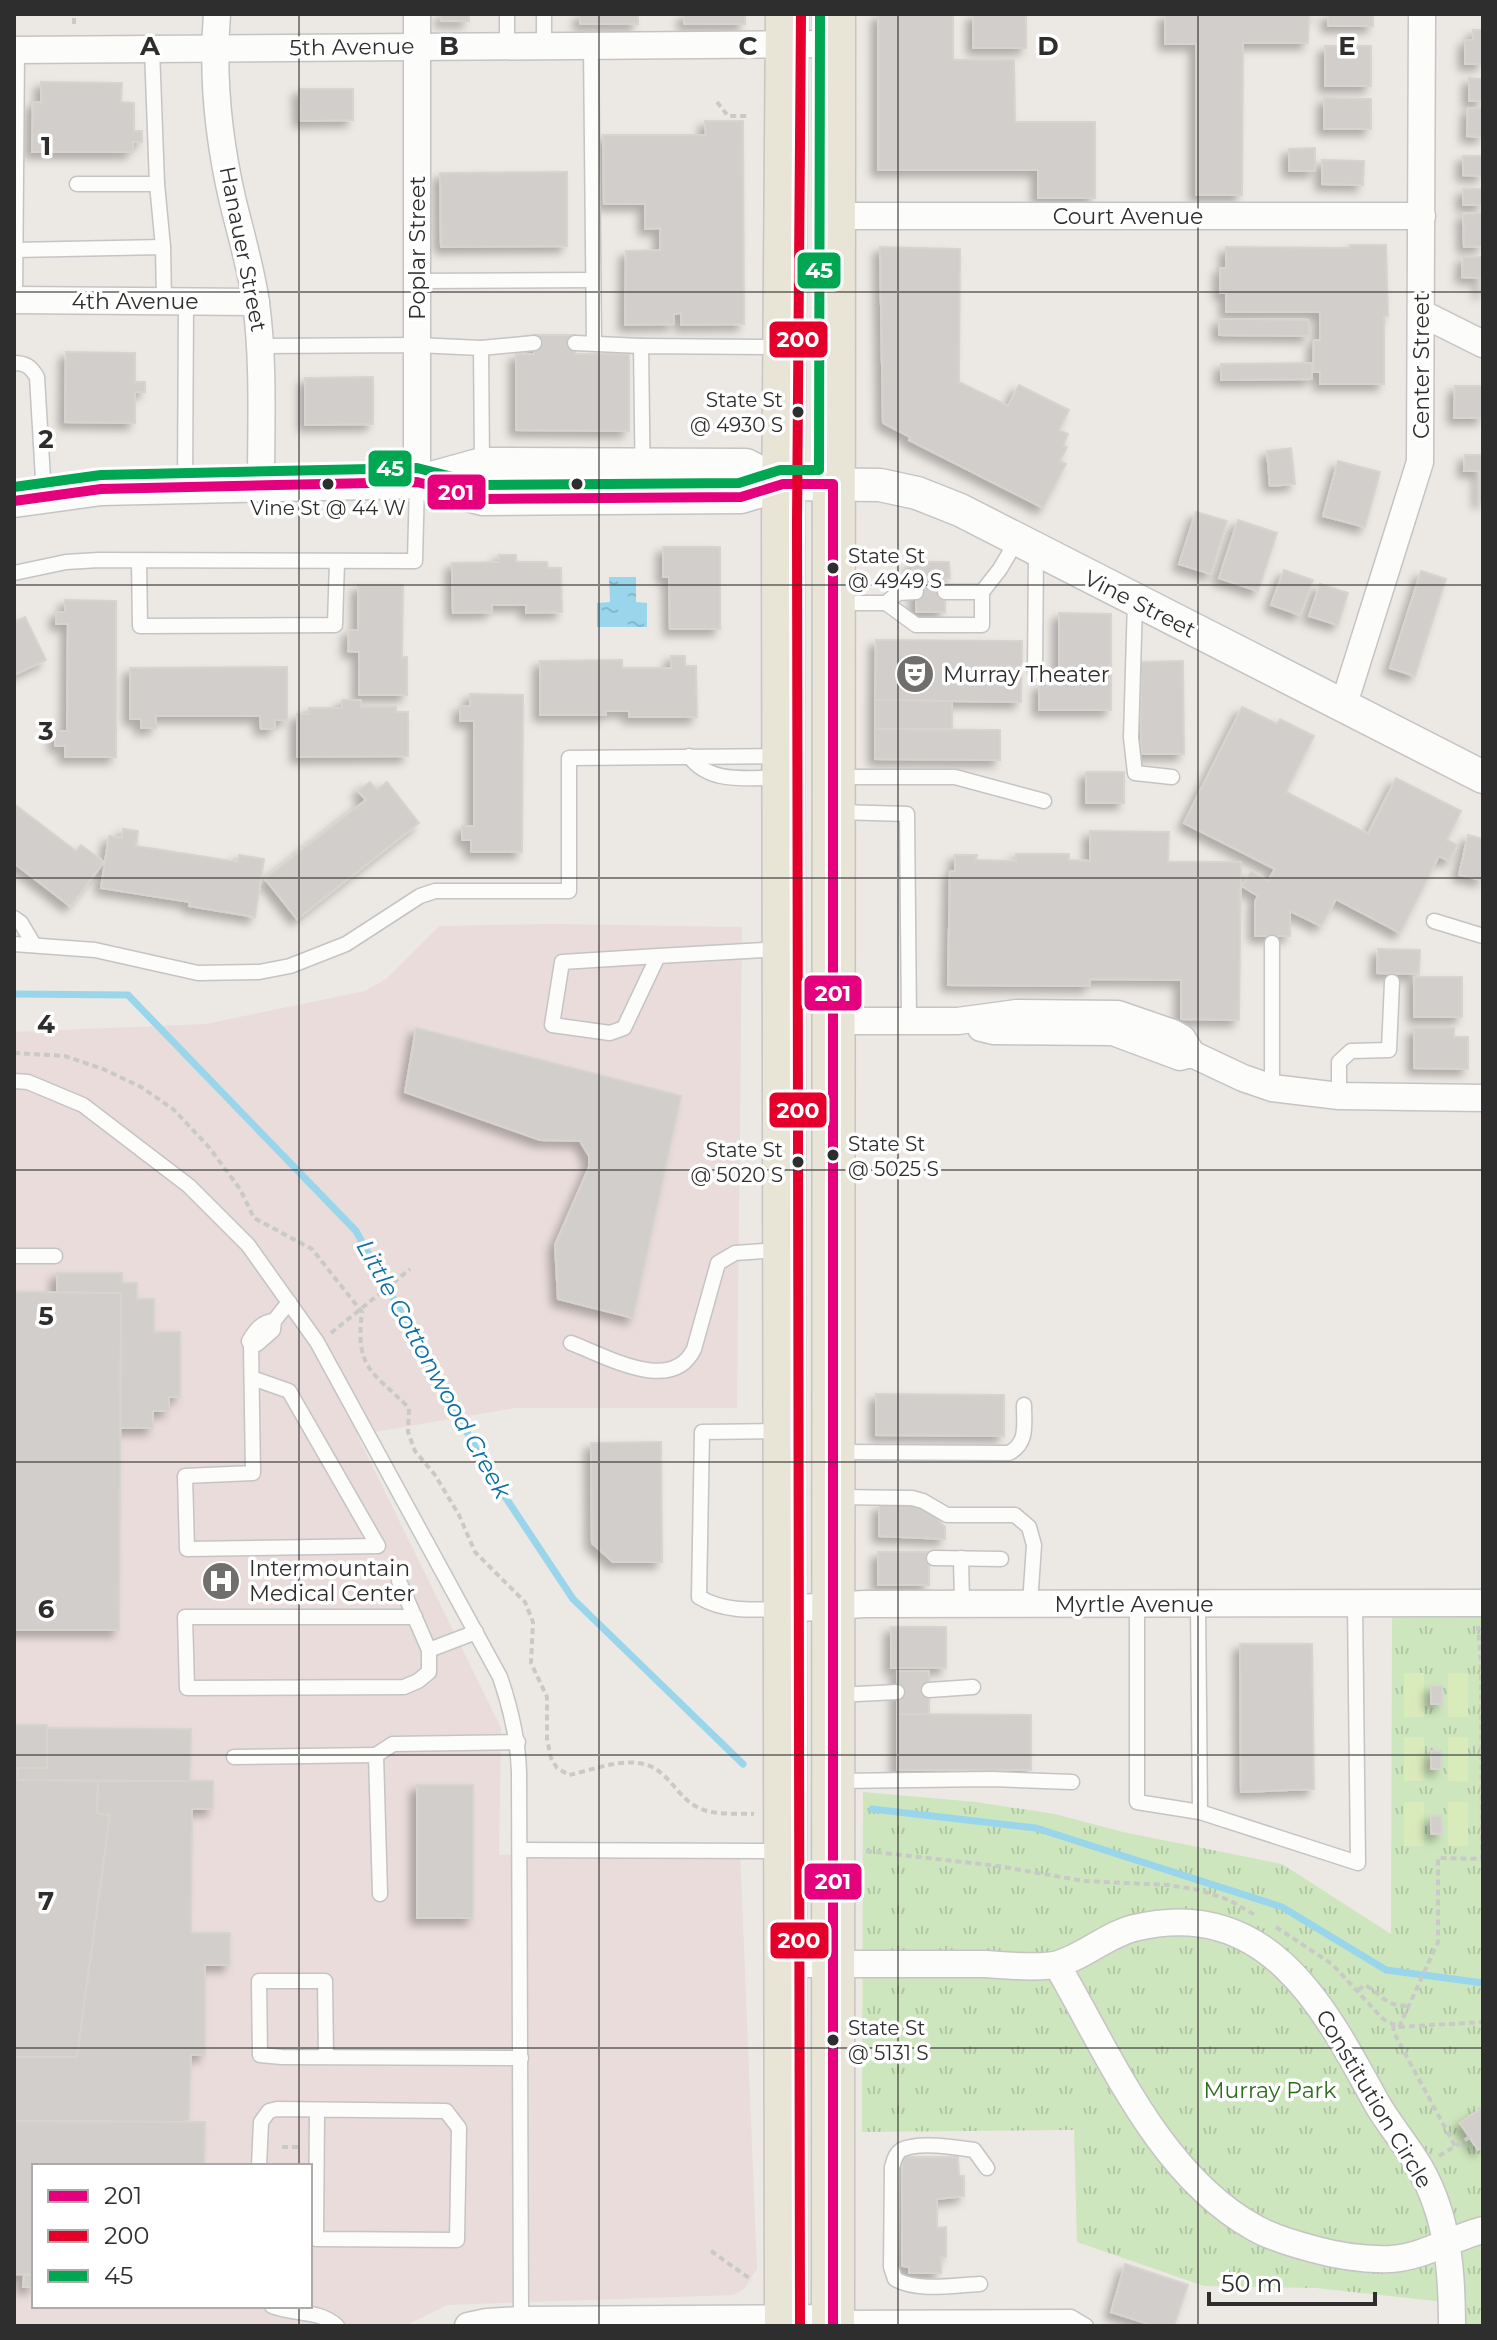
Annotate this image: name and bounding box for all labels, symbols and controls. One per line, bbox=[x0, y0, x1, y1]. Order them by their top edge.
text: A bbox=[139, 30, 161, 62]
text: B bbox=[439, 30, 459, 62]
text: C bbox=[739, 30, 758, 62]
text: D bbox=[1037, 30, 1059, 62]
text: E bbox=[1338, 30, 1356, 62]
street label: 5th Avenue bbox=[289, 32, 415, 62]
text: 1 bbox=[41, 130, 51, 162]
street label: Hanauer Street bbox=[214, 164, 272, 334]
street label: Poplar Street bbox=[404, 176, 431, 320]
street label: Court Avenue bbox=[1053, 203, 1203, 230]
line badge: 45 bbox=[796, 251, 842, 290]
text: 45 bbox=[805, 257, 833, 284]
street label: 4th Avenue bbox=[71, 288, 199, 315]
street label: Center Street bbox=[1408, 293, 1435, 439]
line badge: 200 bbox=[768, 320, 829, 359]
text: 200 bbox=[777, 326, 819, 353]
place label: State St @ 4930 S bbox=[690, 388, 783, 437]
marker: State St @ 4930 S bbox=[790, 404, 806, 420]
text: 2 bbox=[38, 423, 54, 455]
line badge: 45 bbox=[367, 449, 413, 488]
text: 45 bbox=[376, 455, 404, 482]
line badge: 201 bbox=[426, 473, 487, 511]
marker: Vine St @ 44 W bbox=[320, 476, 336, 492]
unlabelled marker bbox=[569, 476, 585, 492]
text: 201 bbox=[438, 479, 474, 506]
place label: Vine St @ 44 W bbox=[250, 496, 406, 520]
place label: State St @ 4949 S bbox=[848, 544, 942, 593]
marker: State St @ 4949 S bbox=[825, 560, 841, 576]
street label: Vine Street bbox=[1080, 564, 1200, 644]
theatre icon: Murray Theater bbox=[894, 653, 936, 695]
place label: Murray Theater bbox=[943, 661, 1110, 688]
text: 3 bbox=[37, 715, 54, 747]
line badge: 201 bbox=[803, 974, 863, 1012]
text: 201 bbox=[815, 980, 851, 1007]
text: 4 bbox=[37, 1008, 55, 1040]
line badge: 200 bbox=[768, 1091, 828, 1129]
text: 200 bbox=[777, 1097, 819, 1124]
place label: State St @ 5025 S bbox=[848, 1132, 939, 1181]
place label: State St @ 5020 S bbox=[690, 1138, 783, 1187]
marker: State St @ 5025 S bbox=[825, 1147, 841, 1163]
marker: State St @ 5020 S bbox=[790, 1154, 806, 1170]
water label: Little Cottonwood Creek bbox=[351, 1234, 518, 1505]
text: 5 bbox=[38, 1300, 54, 1332]
place label: Intermountain Medical Center bbox=[249, 1555, 415, 1607]
hospital icon: Intermountain Medical Center bbox=[200, 1560, 242, 1602]
street label: Myrtle Avenue bbox=[1054, 1591, 1214, 1618]
text: 6 bbox=[38, 1593, 55, 1625]
line badge: 201 bbox=[803, 1862, 863, 1901]
text: 201 bbox=[815, 1868, 851, 1895]
text: 7 bbox=[38, 1885, 54, 1917]
line badge: 200 bbox=[769, 1921, 830, 1960]
text: 200 bbox=[778, 1927, 820, 1954]
street label: Constitution Circle bbox=[1310, 2005, 1438, 2193]
place label: State St @ 5131 S bbox=[848, 2016, 928, 2065]
marker: State St @ 5131 S bbox=[825, 2032, 841, 2048]
park label: Murray Park bbox=[1204, 2077, 1337, 2104]
legend bbox=[32, 2164, 312, 2308]
text: 201 bbox=[104, 2181, 142, 2210]
text: 200 bbox=[104, 2221, 149, 2250]
scale bar bbox=[1209, 2256, 1375, 2306]
text: 45 bbox=[104, 2261, 133, 2290]
text: 50 m bbox=[1221, 2269, 1282, 2298]

